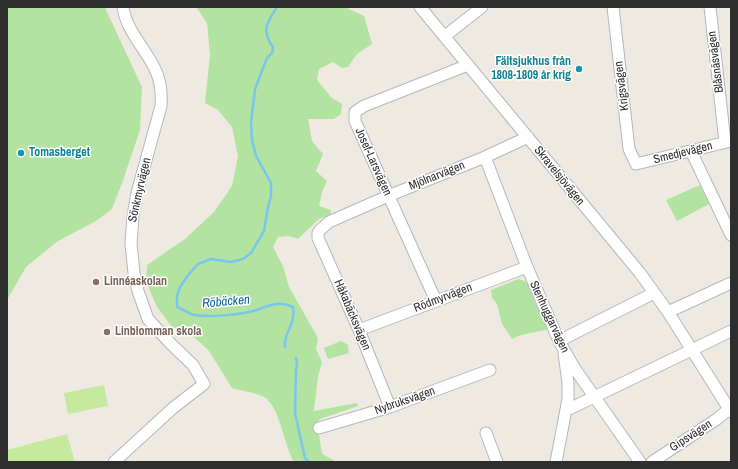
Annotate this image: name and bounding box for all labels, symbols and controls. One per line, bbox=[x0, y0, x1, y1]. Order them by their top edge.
street label: Blåsnäsvägen bbox=[705, 30, 727, 94]
place label: Fältsjukhus från 1808-1809 år krig bbox=[491, 55, 571, 83]
street label: Krigsvägen bbox=[612, 60, 632, 112]
marker: Fältsjukhus från 1808-1809 år krig bbox=[574, 64, 584, 74]
street label: Josef-Larsvägen bbox=[352, 126, 394, 198]
street label: Smedjevägen bbox=[652, 139, 714, 167]
street label: Skravelsjövägen bbox=[531, 143, 587, 209]
place label: Tomasberget bbox=[29, 146, 90, 160]
marker: Tomasberget bbox=[16, 148, 26, 158]
street label: Sönkmyrvägen bbox=[126, 156, 154, 224]
street label: Mjölnarvägen bbox=[407, 158, 467, 194]
place label: Linnéaskolan bbox=[104, 275, 167, 289]
marker: Linnéaskolan bbox=[91, 277, 101, 287]
street label: Håkabäcksvägen bbox=[331, 277, 373, 353]
street label: Stenhuggarvägen bbox=[526, 279, 572, 355]
street label: Rödmyrvägen bbox=[412, 280, 474, 316]
water label: Röbäcken bbox=[201, 292, 251, 312]
place label: Linblomman skola bbox=[115, 325, 201, 339]
marker: Linblomman skola bbox=[102, 327, 112, 337]
street label: Nybruksvägen bbox=[373, 384, 437, 418]
street label: Gipsvägen bbox=[667, 417, 715, 455]

